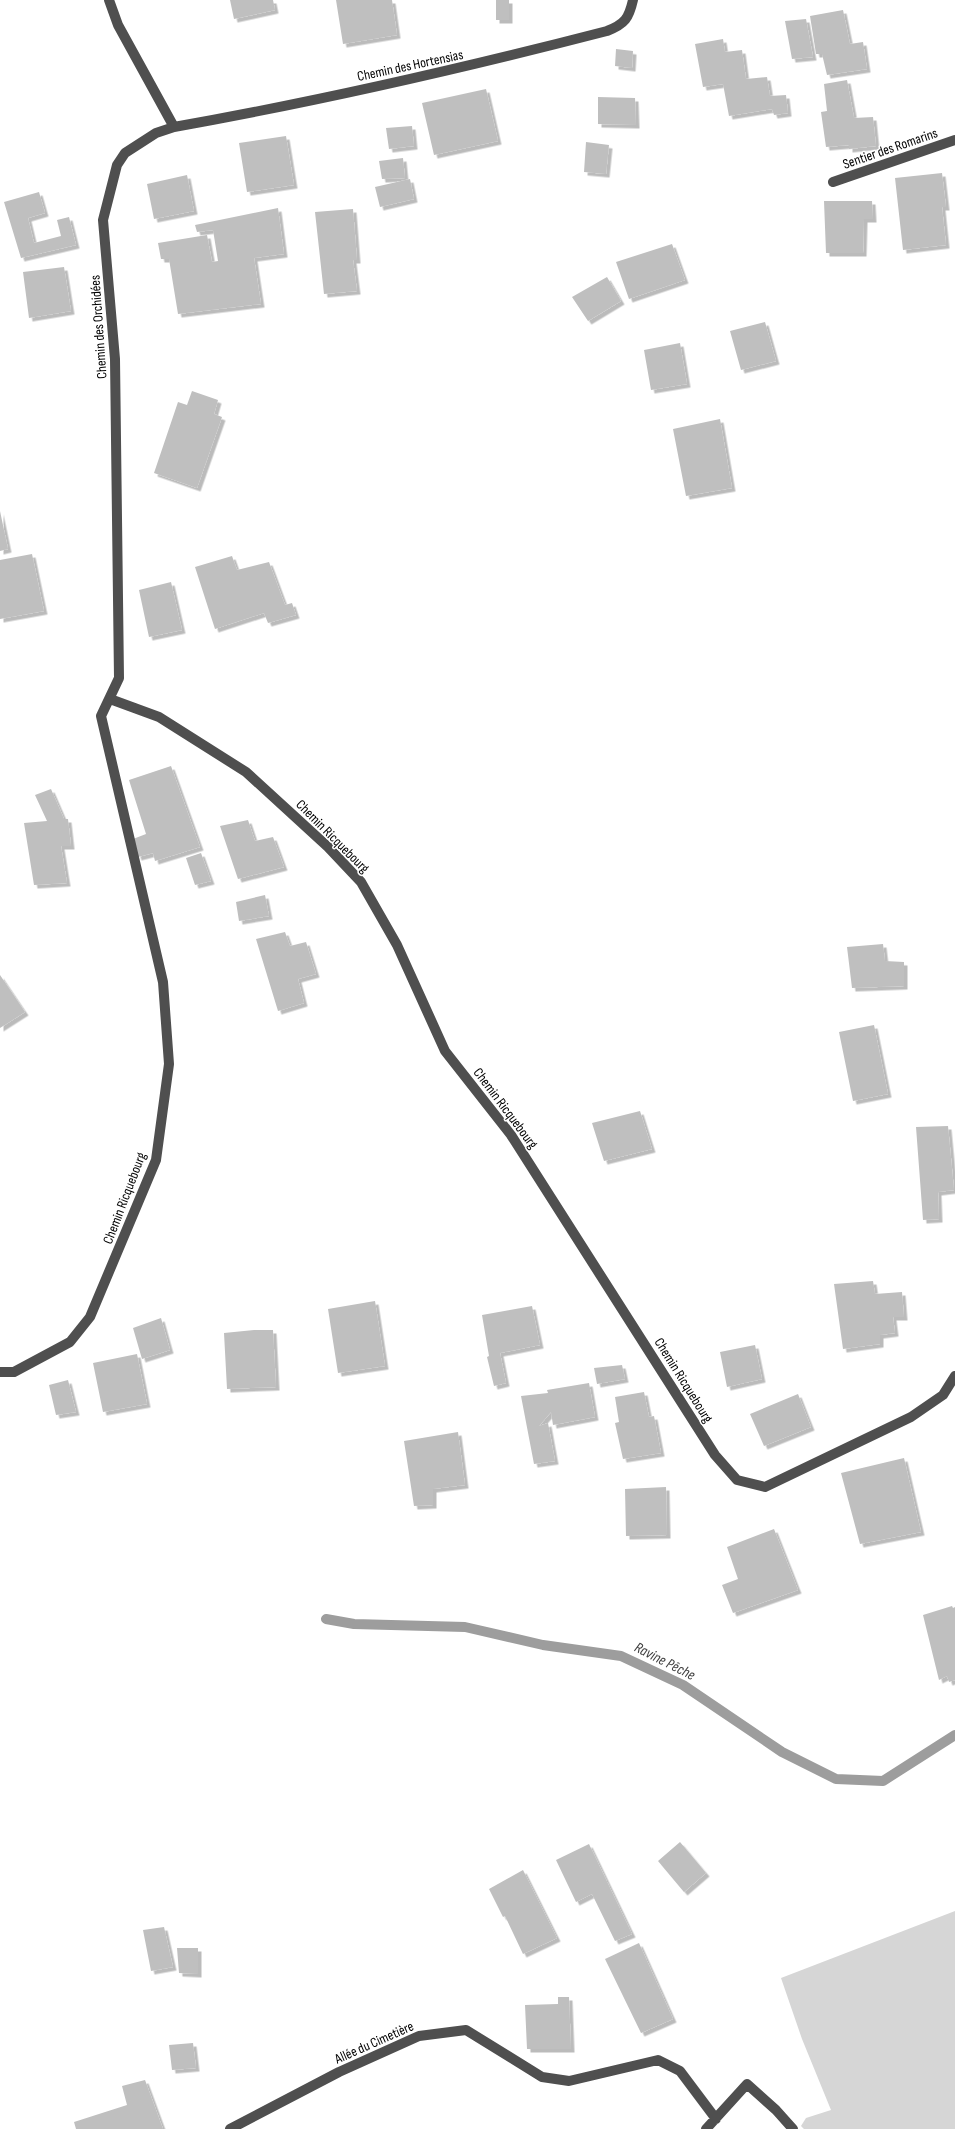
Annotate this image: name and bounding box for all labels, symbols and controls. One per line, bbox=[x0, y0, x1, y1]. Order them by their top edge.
street label: Chemin des Hortensias bbox=[356, 46, 465, 85]
street label: Sentier des Romarins bbox=[840, 124, 940, 173]
street label: Chemin des Orchidées bbox=[86, 275, 111, 379]
street label: Chemin Ricquebourg bbox=[292, 796, 373, 877]
street label: Chemin Ricquebourg bbox=[470, 1065, 542, 1152]
street label: Chemin Ricquebourg bbox=[99, 1150, 150, 1246]
street label: Chemin Ricquebourg bbox=[651, 1335, 717, 1426]
water label: Ravine Pêche bbox=[631, 1638, 698, 1685]
street label: Allée du Cimetière bbox=[331, 2017, 416, 2068]

